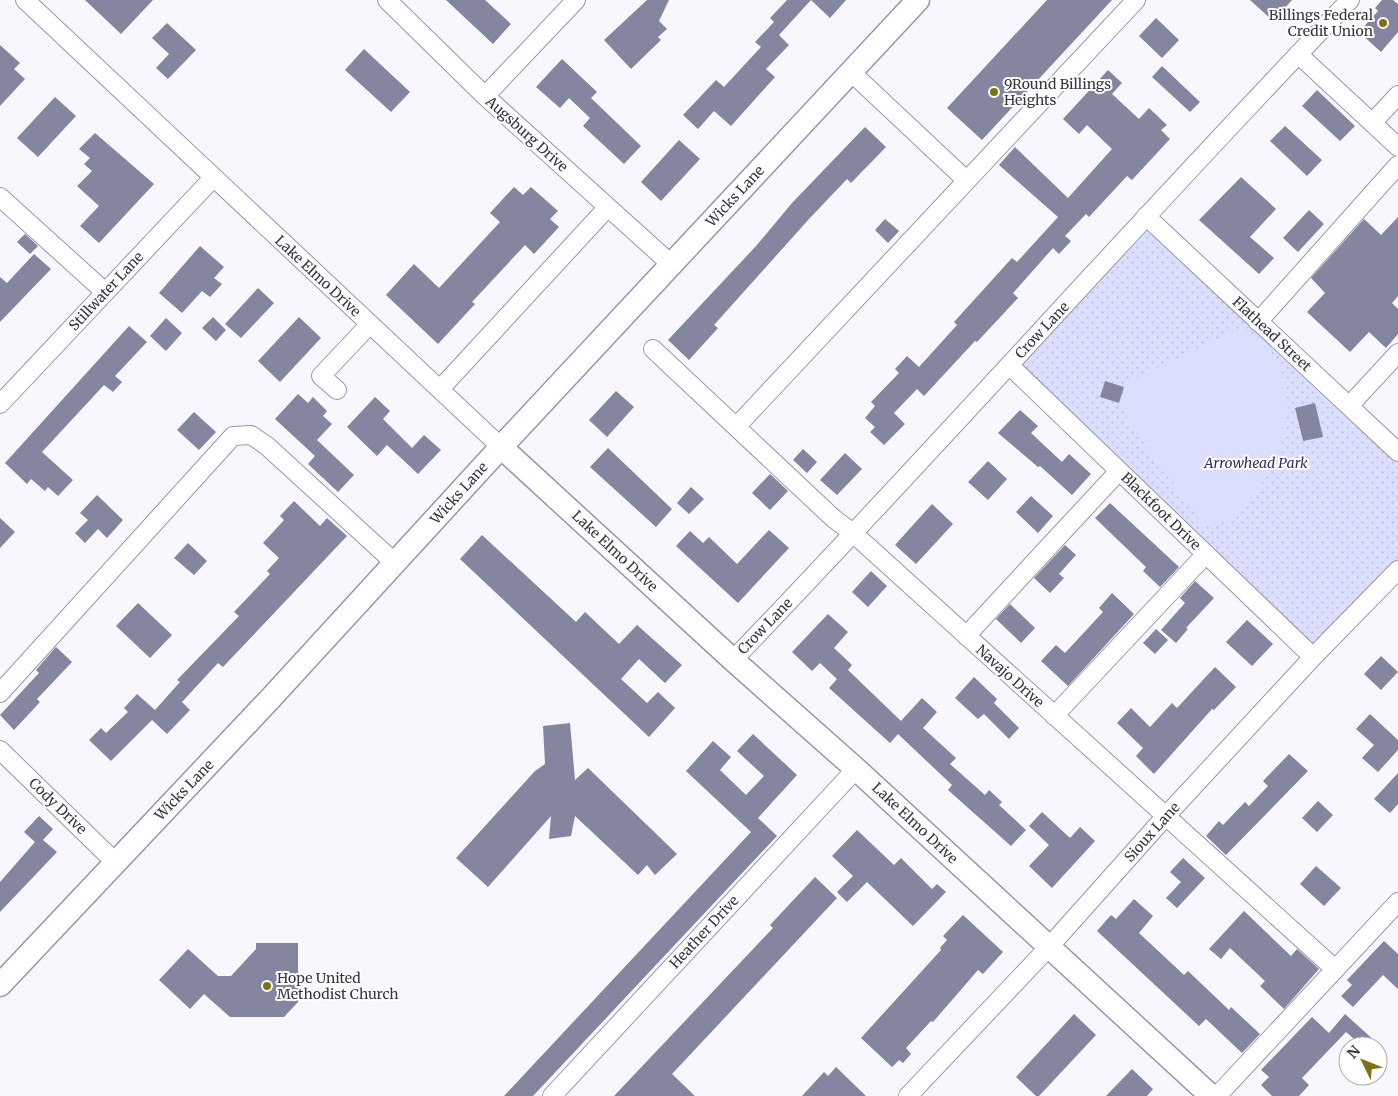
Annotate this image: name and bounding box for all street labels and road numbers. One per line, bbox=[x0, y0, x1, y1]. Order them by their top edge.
street label: Augsburg Drive bbox=[481, 92, 572, 176]
street label: Wicks Lane bbox=[701, 162, 768, 231]
street label: Lake Elmo Drive bbox=[271, 232, 365, 320]
street label: Stillwater Lane bbox=[65, 248, 147, 334]
street label: Flathead Street bbox=[1229, 293, 1316, 376]
street label: Crow Lane bbox=[1011, 298, 1073, 362]
street label: Wicks Lane bbox=[426, 458, 492, 529]
street label: Blackfoot Drive bbox=[1117, 468, 1205, 554]
street label: Lake Elmo Drive bbox=[568, 507, 662, 595]
street label: Crow Lane bbox=[734, 594, 796, 658]
street label: Navajo Drive bbox=[972, 641, 1048, 711]
street label: Wicks Lane bbox=[150, 756, 217, 825]
street label: Cody Drive bbox=[25, 774, 91, 838]
street label: Lake Elmo Drive bbox=[868, 779, 962, 867]
street label: Sioux Lane bbox=[1120, 798, 1184, 866]
street label: Heather Drive bbox=[666, 892, 742, 972]

